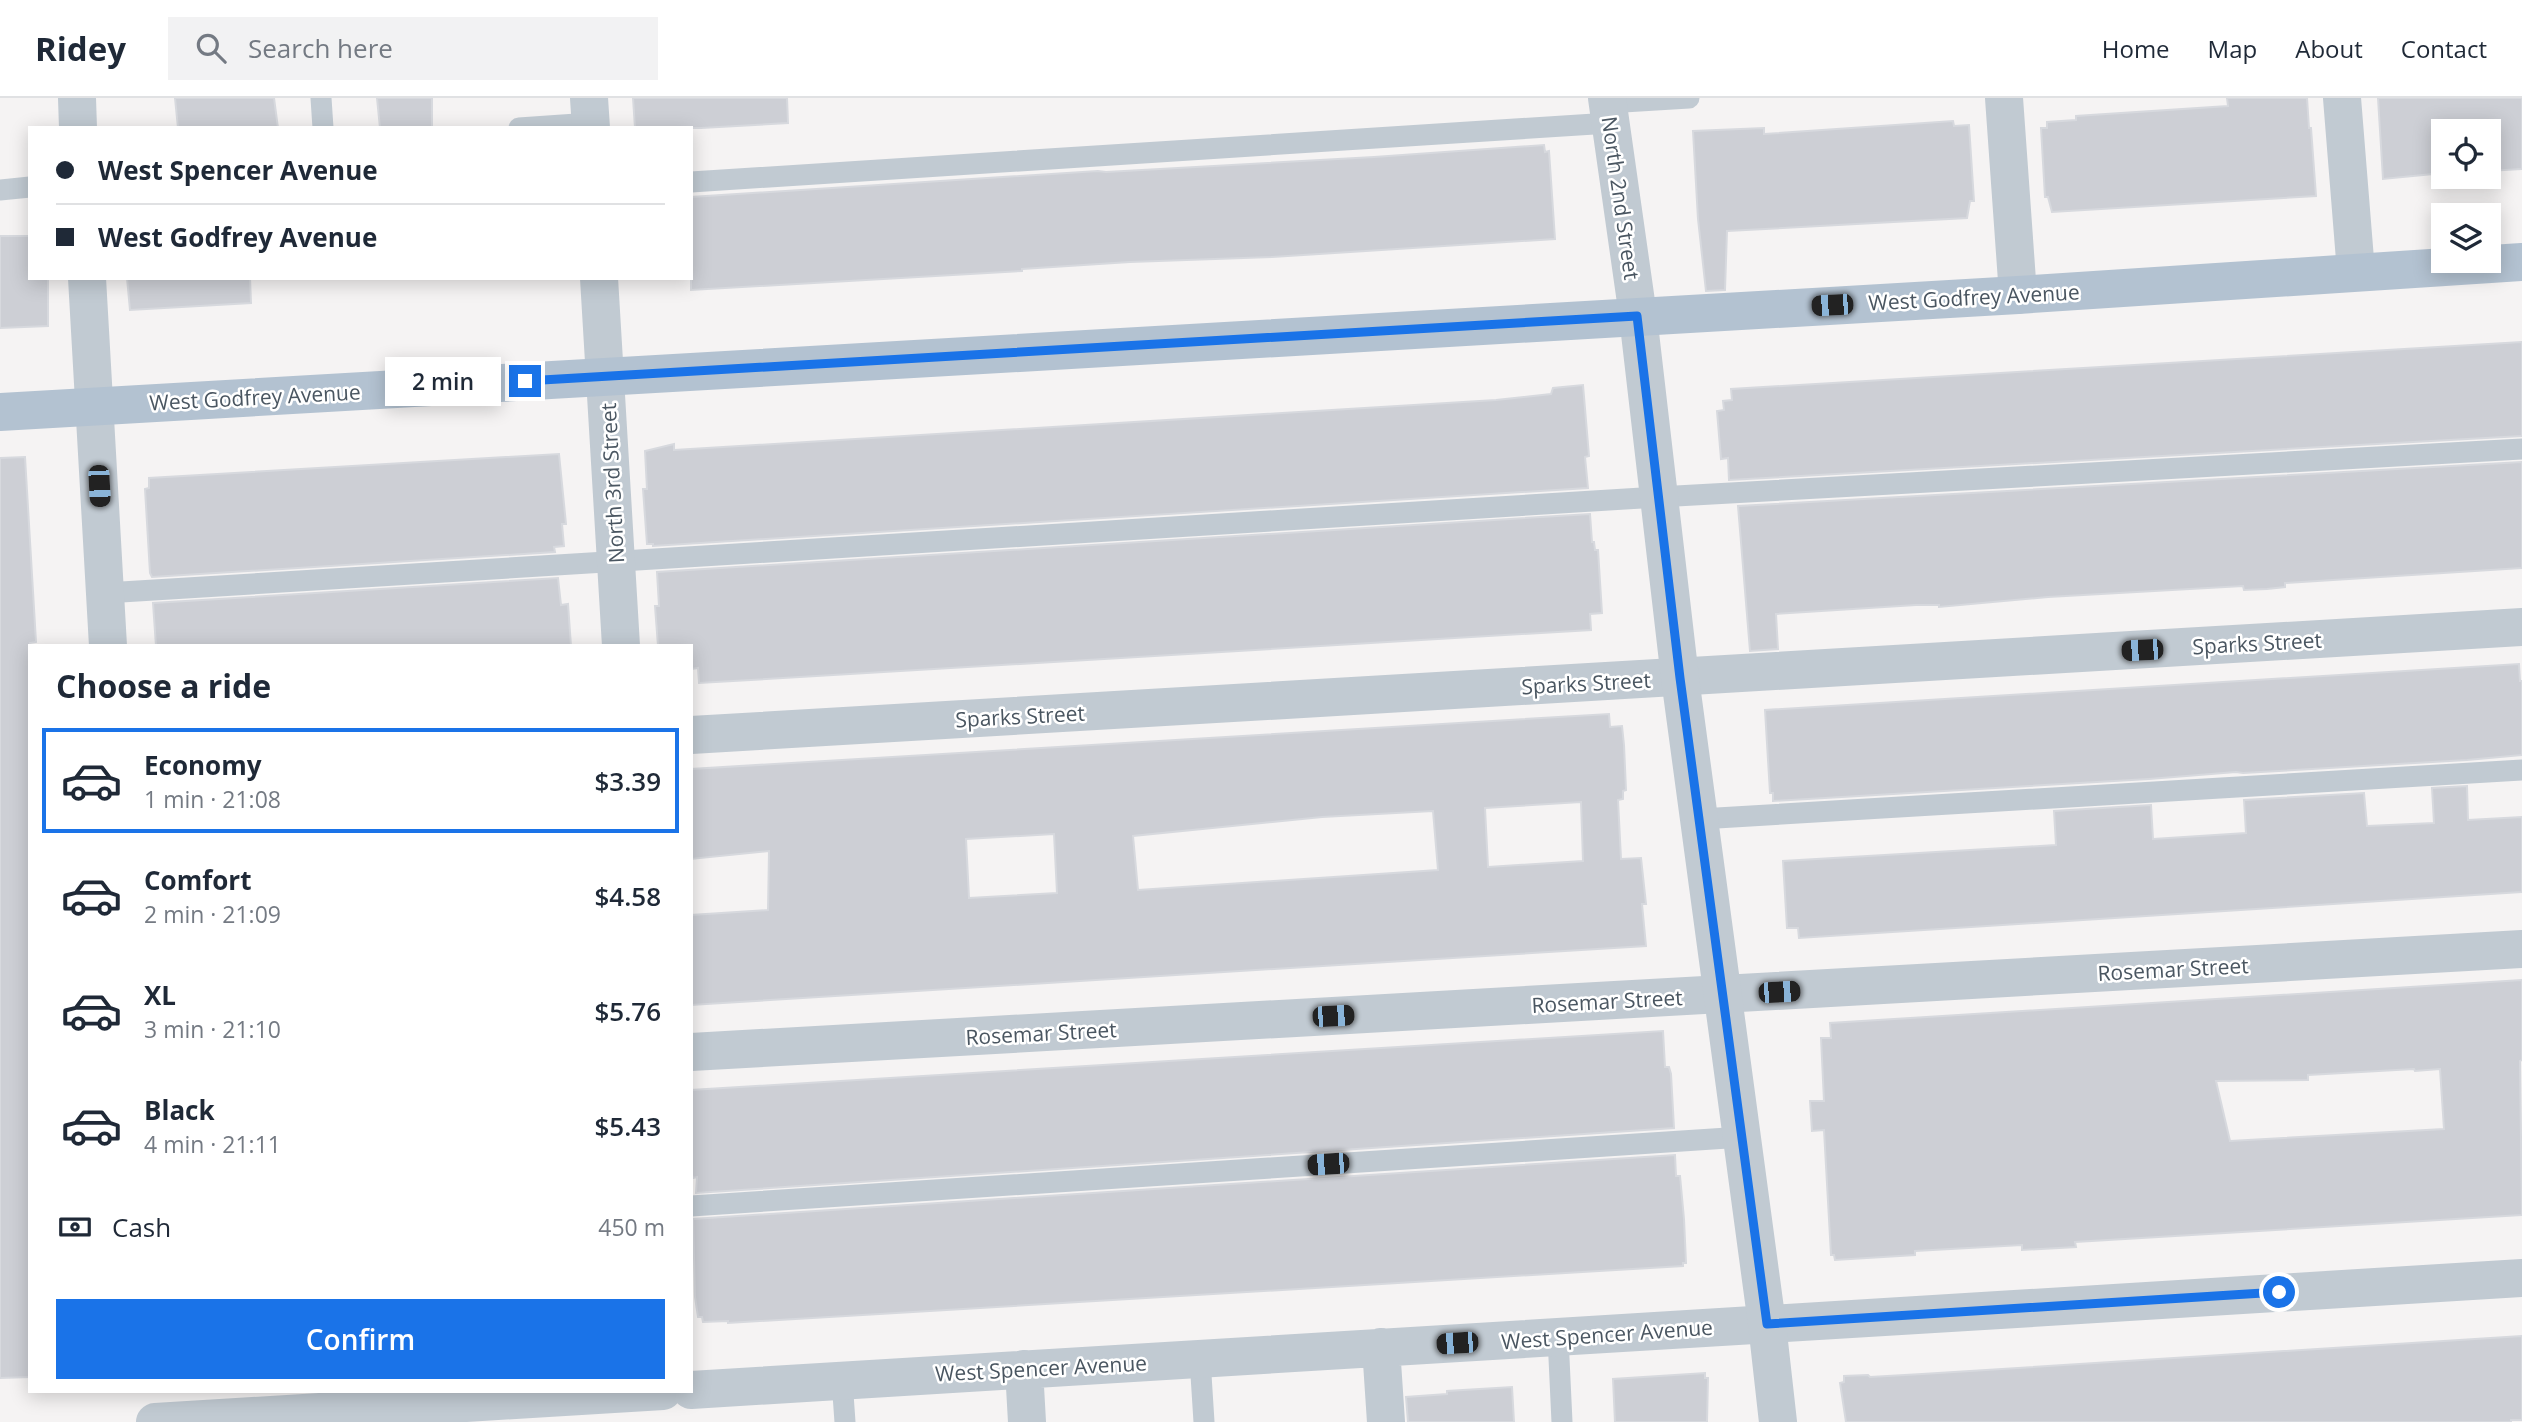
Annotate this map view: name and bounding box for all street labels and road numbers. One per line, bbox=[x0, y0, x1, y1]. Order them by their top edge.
street label: North 2nd Street bbox=[1596, 115, 1646, 281]
street label: West Godfrey Avenue bbox=[1868, 277, 2080, 317]
street label: West Godfrey Avenue bbox=[149, 377, 361, 417]
street label: North 3rd Street bbox=[594, 402, 630, 564]
street label: Sparks Street bbox=[2191, 626, 2323, 660]
street label: Sparks Street bbox=[1520, 666, 1652, 700]
street label: Sparks Street bbox=[954, 699, 1086, 733]
street label: Rosemar Street bbox=[2097, 951, 2249, 987]
street label: Rosemar Street bbox=[1531, 983, 1683, 1019]
street label: Rosemar Street bbox=[965, 1015, 1117, 1051]
street label: West Spencer Avenue bbox=[1500, 1313, 1714, 1355]
street label: West Spencer Avenue bbox=[934, 1348, 1148, 1388]

